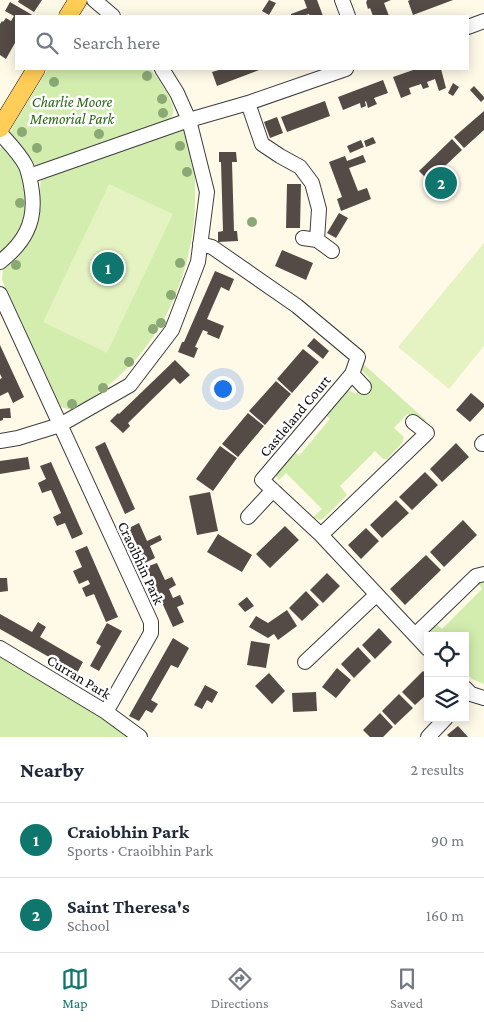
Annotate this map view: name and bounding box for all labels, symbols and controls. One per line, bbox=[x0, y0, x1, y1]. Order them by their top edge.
search box bbox=[15, 15, 469, 70]
icon: search bbox=[33, 29, 61, 57]
text: Search here bbox=[73, 32, 160, 53]
park label: Charlie Moore Memorial Park bbox=[29, 94, 116, 127]
pin: 2 bbox=[425, 164, 457, 202]
pin: 1 bbox=[92, 249, 124, 287]
street label: Castleland Court bbox=[256, 371, 334, 460]
your location bbox=[210, 376, 236, 402]
street label: Craoibhin Park bbox=[115, 519, 167, 608]
map controls bbox=[424, 632, 469, 722]
button: locate bbox=[424, 632, 469, 677]
street label: Curran Park bbox=[44, 652, 115, 703]
button: layers bbox=[424, 677, 469, 722]
text: Nearby bbox=[20, 758, 84, 782]
text: 2 results bbox=[411, 761, 464, 778]
text: Craiobhin Park bbox=[67, 821, 189, 842]
text: 1 bbox=[33, 832, 39, 849]
text: 90 m bbox=[431, 832, 464, 849]
text: Sports · Craoibhin Park bbox=[67, 842, 213, 859]
text: Saint Theresa's bbox=[67, 896, 190, 917]
text: 2 bbox=[32, 907, 40, 924]
text: 160 m bbox=[426, 907, 464, 924]
text: School bbox=[67, 917, 110, 934]
tab: Map bbox=[61, 965, 89, 1011]
tab: Directions bbox=[211, 965, 269, 1011]
tab: Saved bbox=[390, 965, 423, 1011]

